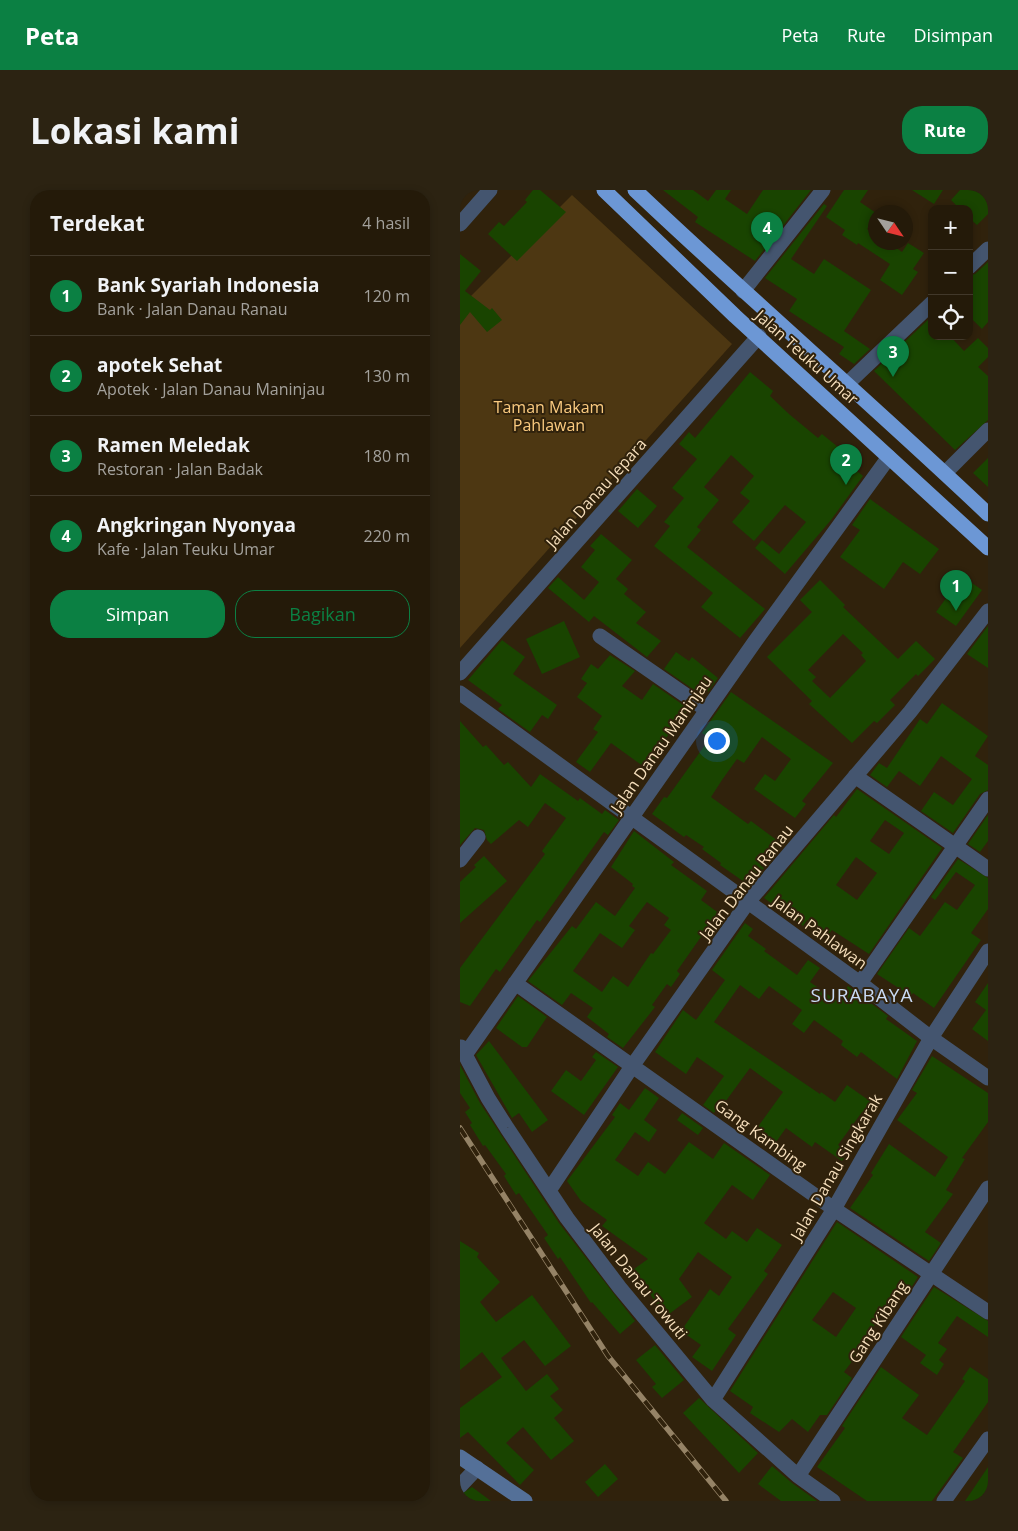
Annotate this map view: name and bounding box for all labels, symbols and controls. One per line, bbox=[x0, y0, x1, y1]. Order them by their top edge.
text: Peta bbox=[25, 19, 79, 52]
text: Peta bbox=[782, 23, 819, 47]
text: Rute bbox=[847, 23, 886, 47]
text: Disimpan bbox=[914, 23, 993, 47]
button: Rute bbox=[902, 106, 988, 154]
text: Lokasi kami bbox=[30, 107, 239, 154]
north arrow bbox=[868, 205, 913, 250]
map controls bbox=[928, 205, 973, 340]
button: + bbox=[928, 205, 973, 250]
text: Terdekat bbox=[50, 209, 145, 237]
text: 4 hasil bbox=[362, 212, 410, 234]
pin: 4 bbox=[751, 212, 783, 253]
button: − bbox=[928, 250, 973, 295]
text: Bank Syariah Indonesia bbox=[97, 272, 320, 298]
text: 1 bbox=[61, 285, 71, 307]
text: 120 m bbox=[364, 285, 410, 307]
button: locate bbox=[928, 295, 973, 340]
text: Bank · Jalan Danau Ranau bbox=[97, 298, 288, 320]
street label: Jalan Teuku Umar bbox=[749, 303, 864, 410]
pin: 3 bbox=[877, 336, 909, 377]
text: apotek Sehat bbox=[97, 352, 222, 378]
text: 2 bbox=[61, 365, 71, 387]
text: 130 m bbox=[364, 365, 410, 387]
text: Apotek · Jalan Danau Maninjau bbox=[97, 378, 325, 400]
park label: Taman Makam Pahlawan bbox=[494, 396, 604, 436]
text: Ramen Meledak bbox=[97, 432, 250, 458]
street label: Jalan Danau Jepara bbox=[539, 433, 651, 554]
pin: 2 bbox=[830, 444, 862, 485]
text: 3 bbox=[61, 445, 71, 467]
text: 180 m bbox=[364, 445, 410, 467]
text: Restoran · Jalan Badak bbox=[97, 458, 263, 480]
text: Angkringan Nyonyaa bbox=[97, 512, 296, 538]
text: 4 bbox=[61, 525, 71, 547]
text: 220 m bbox=[364, 525, 410, 547]
text: Kafe · Jalan Teuku Umar bbox=[97, 538, 275, 560]
pin: 1 bbox=[940, 570, 972, 611]
button: Simpan bbox=[50, 590, 225, 638]
button: Bagikan bbox=[235, 590, 410, 638]
street label: Jalan Danau Maninjau bbox=[604, 671, 717, 819]
your location bbox=[704, 728, 730, 754]
street label: Jalan Danau Ranau bbox=[693, 820, 798, 946]
street label: Jalan Pahlawan bbox=[766, 889, 872, 974]
district label: SURABAYA bbox=[811, 982, 913, 1008]
street label: Jalan Danau Singkarak bbox=[784, 1089, 887, 1246]
street label: Gang Kambing bbox=[710, 1094, 812, 1176]
street label: Jalan Danau Towuti bbox=[584, 1217, 693, 1344]
street label: Gang Kibang bbox=[843, 1276, 913, 1367]

